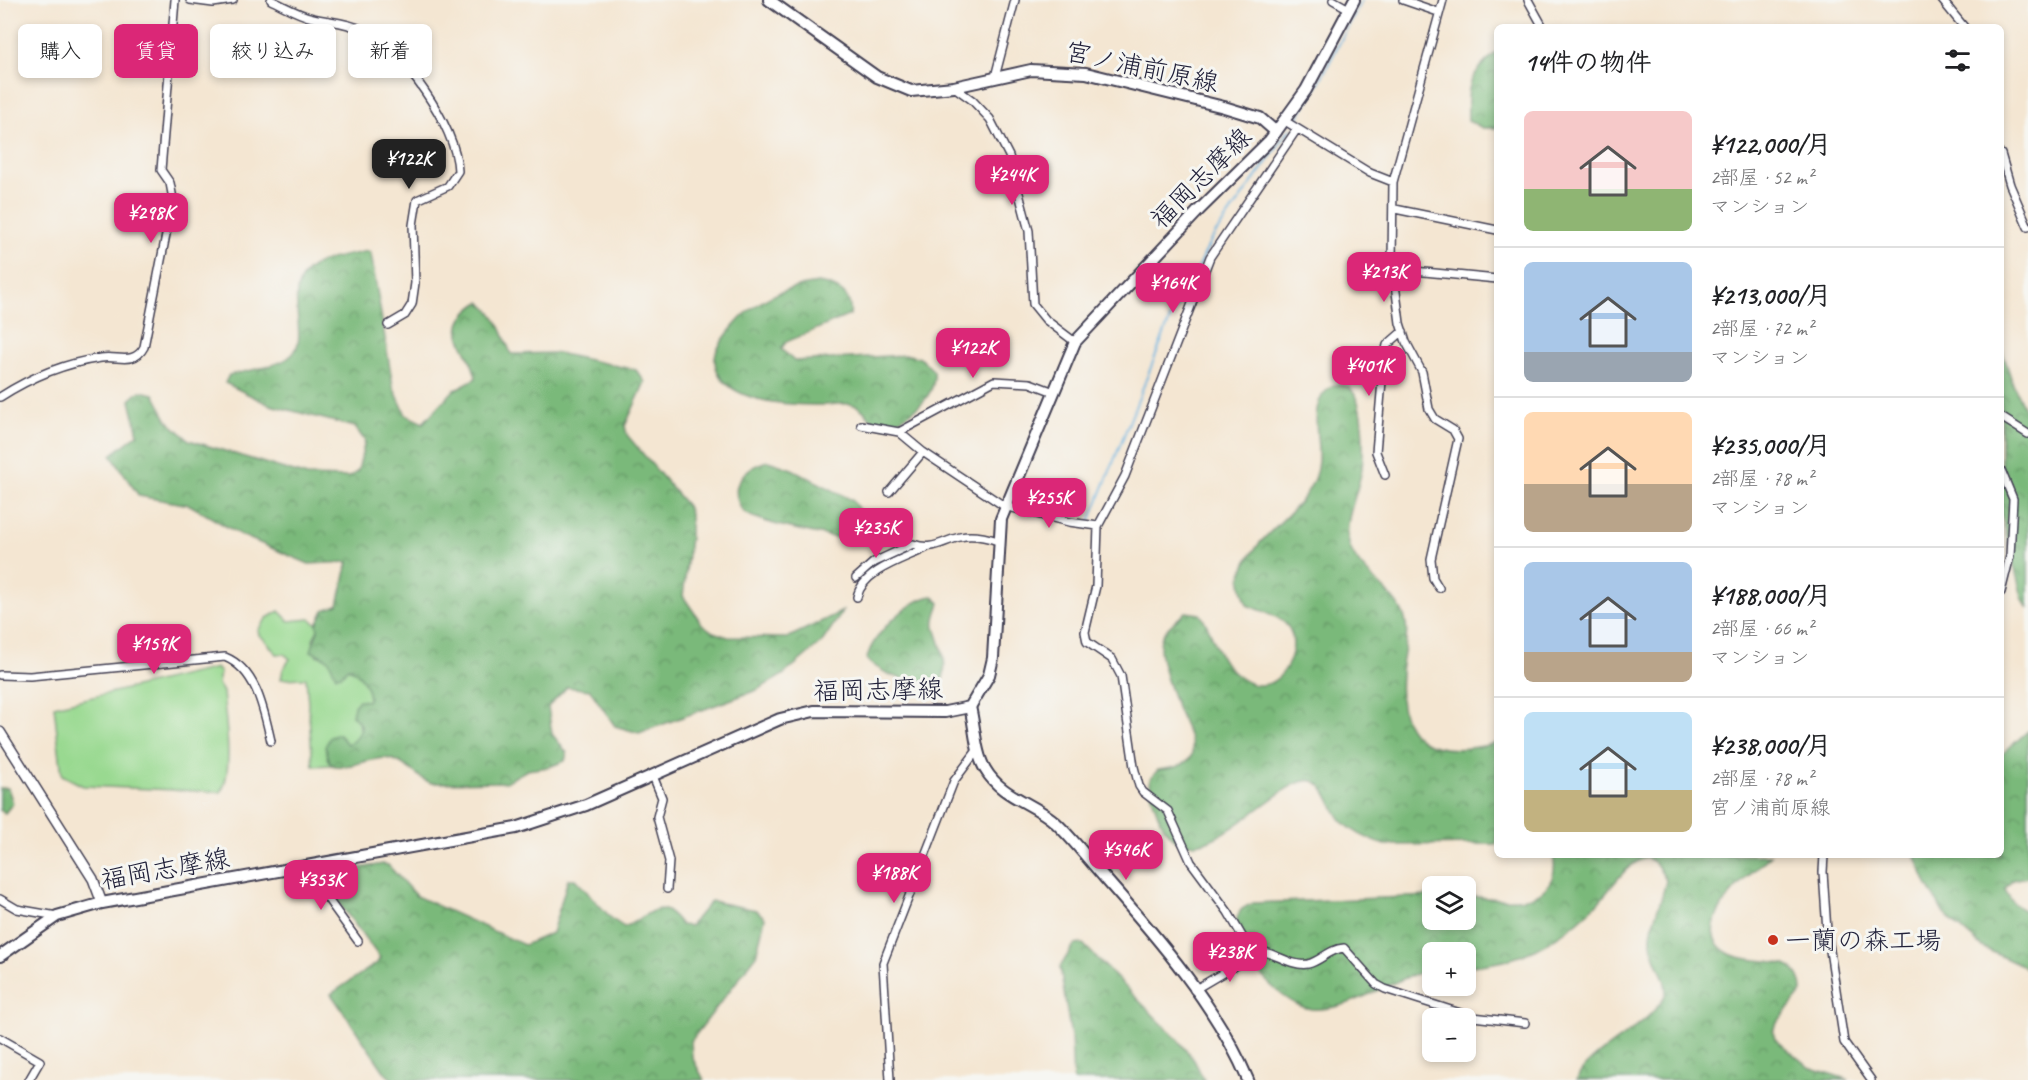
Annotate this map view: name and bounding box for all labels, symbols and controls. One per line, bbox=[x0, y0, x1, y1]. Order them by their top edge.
chip: 購入 bbox=[18, 24, 102, 78]
chip: 賃貸 bbox=[114, 24, 198, 78]
chip: 絞り込み bbox=[210, 24, 336, 78]
chip: 新着 bbox=[348, 24, 432, 78]
street label: 宮ノ浦前原線 bbox=[1062, 35, 1222, 99]
icon: filters bbox=[1941, 44, 1974, 77]
text: 14件の物件 bbox=[1524, 46, 1651, 79]
street label: 福岡志摩線 bbox=[1143, 120, 1259, 236]
text: ¥122,000/月 bbox=[1710, 128, 1832, 161]
icon: home bbox=[1572, 135, 1644, 207]
pin: ¥122K bbox=[367, 139, 451, 190]
text: ¥122K bbox=[386, 146, 432, 171]
pin: ¥244K bbox=[970, 155, 1054, 206]
text: ¥244K bbox=[989, 162, 1035, 187]
text: 2部屋 · 52 m² bbox=[1710, 165, 1813, 190]
pin: ¥298K bbox=[109, 193, 193, 244]
text: マンション bbox=[1710, 194, 1809, 219]
text: ¥298K bbox=[128, 200, 174, 225]
pin: ¥213K bbox=[1342, 252, 1426, 303]
text: ¥213K bbox=[1361, 259, 1407, 284]
pin: ¥164K bbox=[1131, 263, 1215, 314]
text: ¥164K bbox=[1150, 270, 1196, 295]
text: ¥213,000/月 bbox=[1710, 279, 1832, 312]
icon: home bbox=[1572, 286, 1644, 358]
text: 2部屋 · 72 m² bbox=[1710, 316, 1813, 341]
pin: ¥122K bbox=[931, 328, 1015, 379]
text: ¥122K bbox=[950, 335, 996, 360]
text: マンション bbox=[1710, 345, 1809, 370]
pin: ¥401K bbox=[1327, 346, 1411, 397]
text: ¥401K bbox=[1346, 353, 1392, 378]
text: ¥235,000/月 bbox=[1710, 429, 1831, 462]
icon: home bbox=[1572, 436, 1644, 508]
text: 2部屋 · 78 m² bbox=[1710, 466, 1813, 491]
pin: ¥255K bbox=[1007, 478, 1091, 529]
text: ¥255K bbox=[1026, 485, 1072, 510]
text: マンション bbox=[1710, 495, 1809, 520]
pin: ¥235K bbox=[834, 508, 918, 559]
text: ¥235K bbox=[853, 515, 899, 540]
text: ¥188,000/月 bbox=[1710, 579, 1832, 612]
icon: home bbox=[1572, 586, 1644, 658]
text: 2部屋 · 66 m² bbox=[1710, 616, 1813, 641]
pin: ¥159K bbox=[112, 624, 196, 675]
text: ¥159K bbox=[131, 631, 177, 656]
text: マンション bbox=[1710, 645, 1809, 670]
street label: 福岡志摩線 bbox=[813, 672, 943, 708]
text: ¥238,000/月 bbox=[1710, 729, 1832, 762]
icon: home bbox=[1572, 736, 1644, 808]
text: 2部屋 · 78 m² bbox=[1710, 766, 1813, 791]
text: 宮ノ浦前原線 bbox=[1710, 795, 1830, 820]
pin: ¥546K bbox=[1084, 830, 1168, 881]
text: ¥546K bbox=[1103, 837, 1149, 862]
street label: 福岡志摩線 bbox=[98, 841, 232, 897]
pin: ¥188K bbox=[852, 853, 936, 904]
pin: ¥353K bbox=[279, 860, 363, 911]
text: ¥188K bbox=[871, 860, 917, 885]
text: ¥353K bbox=[298, 867, 344, 892]
map controls bbox=[1422, 876, 1476, 1062]
button: layers bbox=[1422, 876, 1476, 930]
place label: 一蘭の森工場 bbox=[1785, 924, 1941, 957]
pin: ¥238K bbox=[1188, 932, 1272, 983]
marker: 一蘭の森工場 bbox=[1766, 933, 1780, 947]
text: ¥238K bbox=[1207, 939, 1253, 964]
button: + bbox=[1422, 942, 1476, 996]
button: − bbox=[1422, 1008, 1476, 1062]

